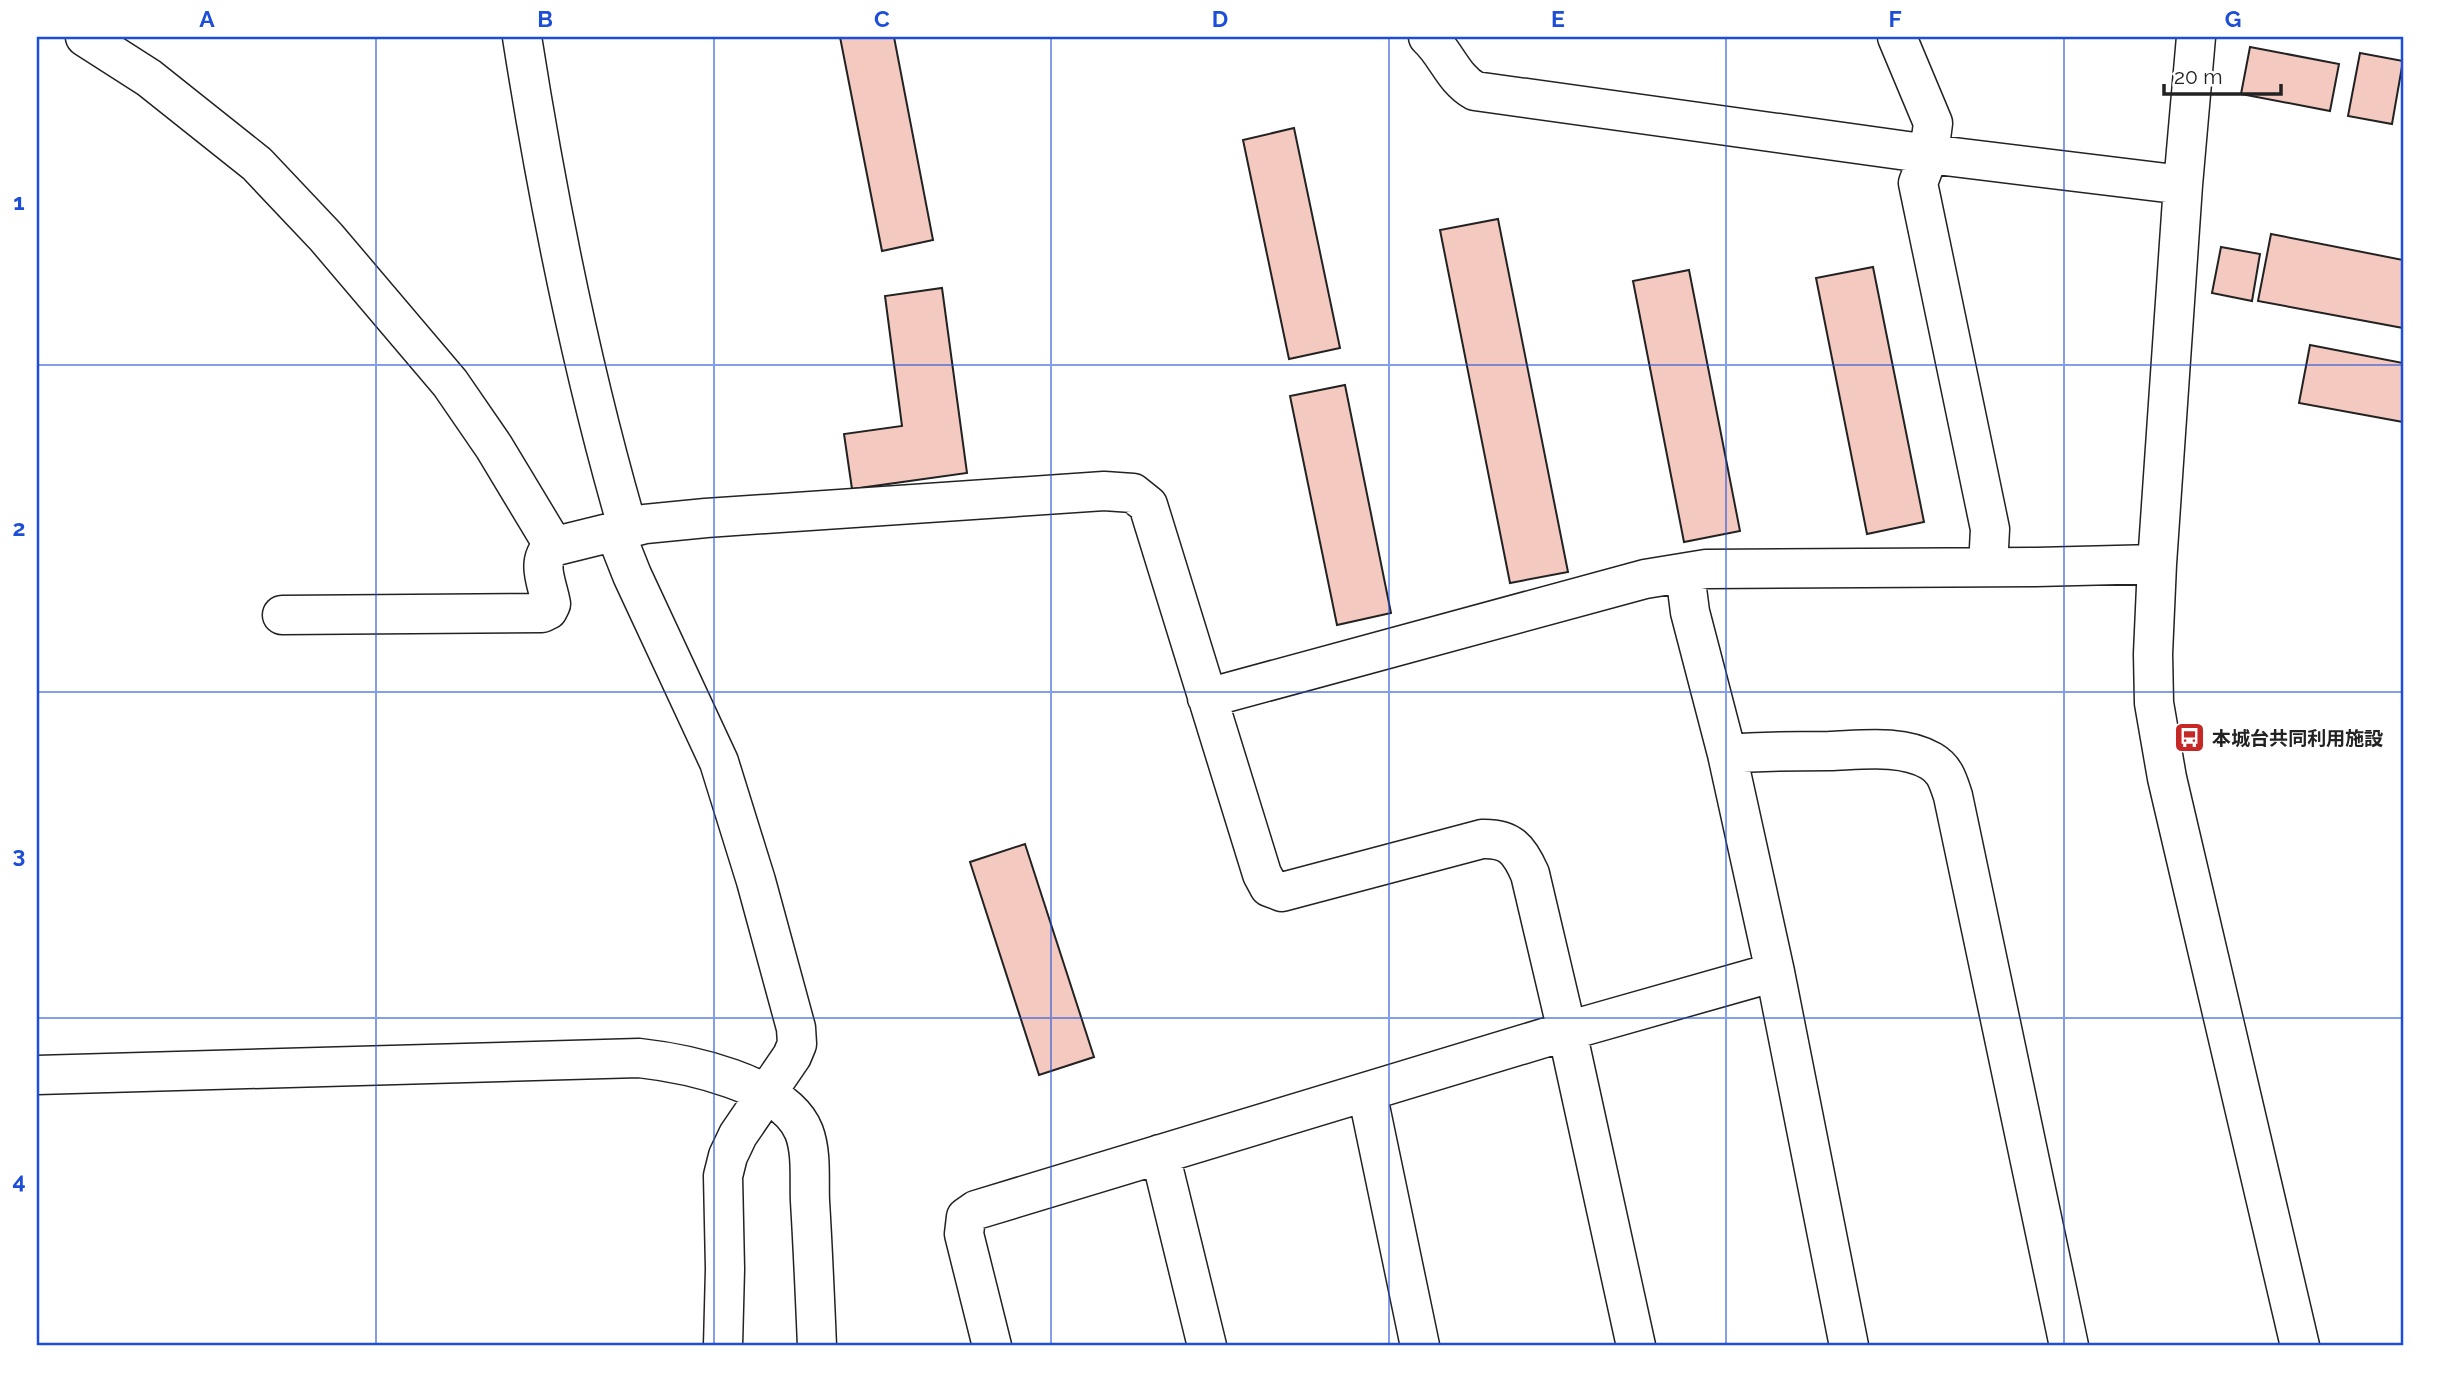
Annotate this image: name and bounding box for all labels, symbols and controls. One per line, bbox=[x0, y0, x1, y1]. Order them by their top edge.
text: A bbox=[199, 5, 215, 32]
text: B bbox=[537, 5, 553, 32]
text: C bbox=[874, 5, 890, 32]
text: D bbox=[1212, 5, 1228, 32]
text: E bbox=[1551, 5, 1565, 32]
text: F bbox=[1888, 5, 1902, 32]
text: G bbox=[2225, 5, 2241, 32]
scale bar bbox=[2164, 52, 2281, 96]
text: 20 m bbox=[2174, 64, 2222, 89]
text: 1 bbox=[13, 188, 25, 215]
text: 2 bbox=[13, 514, 25, 541]
bus stop icon: 本城台共同利用施設 bbox=[2172, 721, 2206, 755]
place label: 本城台共同利用施設 bbox=[2212, 727, 2383, 749]
text: 3 bbox=[13, 841, 25, 868]
text: 4 bbox=[12, 1167, 26, 1194]

